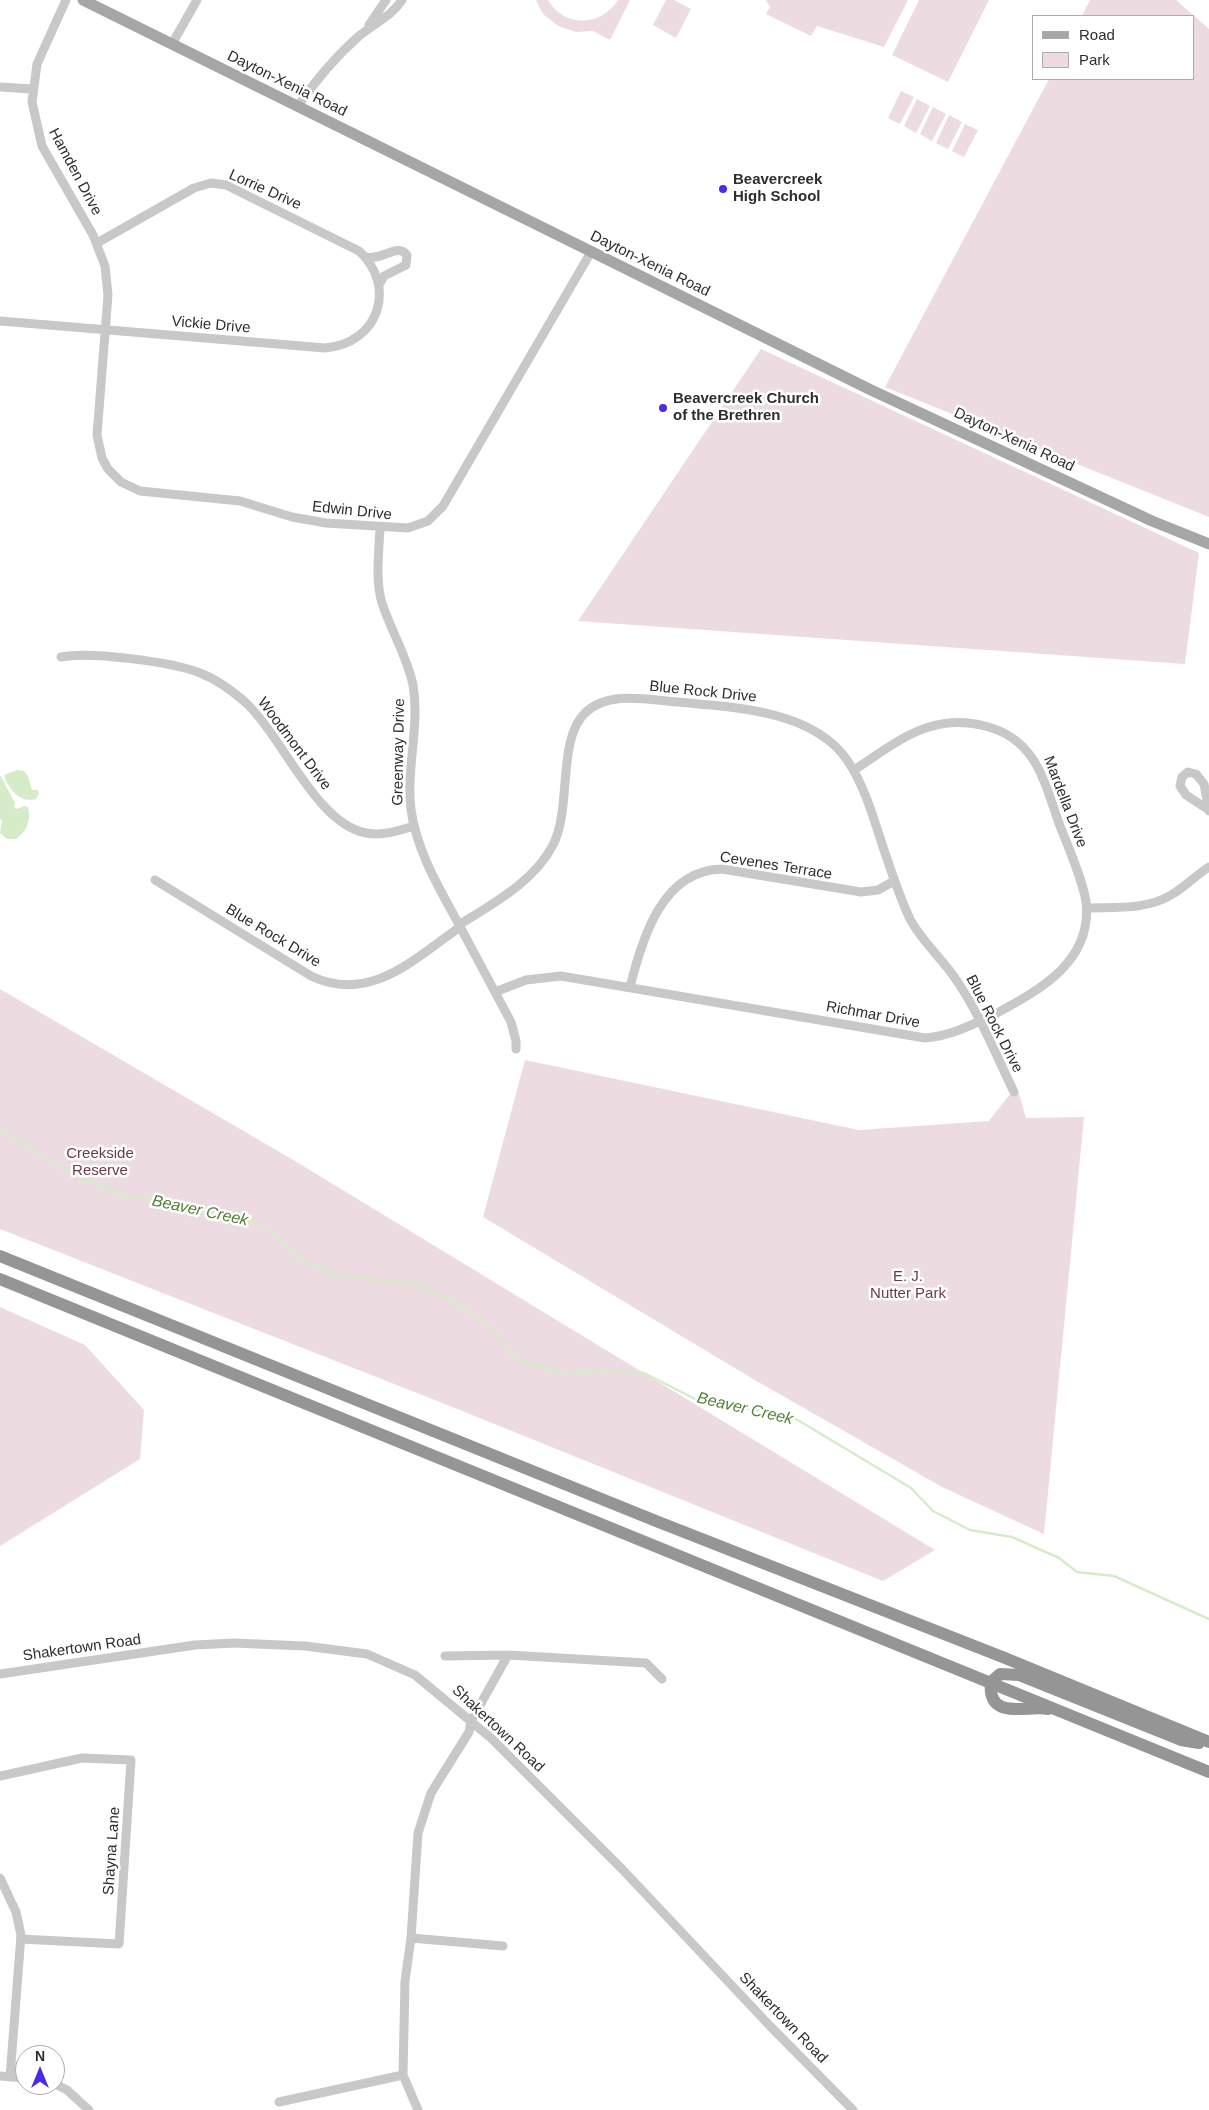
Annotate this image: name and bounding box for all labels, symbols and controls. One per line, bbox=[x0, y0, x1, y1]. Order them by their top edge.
legend bbox=[1032, 15, 1194, 80]
text: Road bbox=[1079, 26, 1115, 43]
street label: Dayton-Xenia Road bbox=[224, 47, 350, 121]
text: Park bbox=[1079, 51, 1110, 68]
street label: Hamden Drive bbox=[45, 125, 105, 219]
street label: Lorrie Drive bbox=[226, 166, 304, 214]
place label: Beavercreek High School bbox=[733, 171, 822, 206]
marker: Beavercreek High School bbox=[717, 183, 729, 195]
street label: Dayton-Xenia Road bbox=[587, 227, 713, 301]
street label: Vickie Drive bbox=[171, 313, 251, 337]
place label: Beavercreek Church of the Brethren bbox=[673, 390, 819, 425]
marker: Beavercreek Church of the Brethren bbox=[657, 402, 669, 414]
street label: Dayton-Xenia Road bbox=[951, 404, 1077, 476]
street label: Edwin Drive bbox=[311, 498, 393, 524]
street label: Blue Rock Drive bbox=[649, 677, 757, 707]
street label: Woodmont Drive bbox=[253, 694, 335, 794]
street label: Greenway Drive bbox=[389, 698, 409, 806]
street label: Mardella Drive bbox=[1039, 754, 1091, 850]
street label: Cevenes Terrace bbox=[719, 848, 833, 884]
street label: Blue Rock Drive bbox=[222, 901, 324, 971]
street label: Blue Rock Drive bbox=[962, 972, 1026, 1076]
street label: Richmar Drive bbox=[825, 998, 921, 1032]
park label: Creekside Reserve bbox=[66, 1145, 134, 1180]
water label: Beaver Creek bbox=[150, 1191, 250, 1231]
park label: E. J. Nutter Park bbox=[870, 1268, 946, 1303]
water label: Beaver Creek bbox=[695, 1389, 795, 1429]
street label: Shakertown Road bbox=[22, 1631, 142, 1665]
street label: Shakertown Road bbox=[448, 1682, 548, 1776]
street label: Shayna Lane bbox=[100, 1806, 124, 1896]
street label: Shakertown Road bbox=[735, 1969, 831, 2067]
north arrow bbox=[15, 2045, 65, 2095]
text: N bbox=[35, 2048, 45, 2064]

